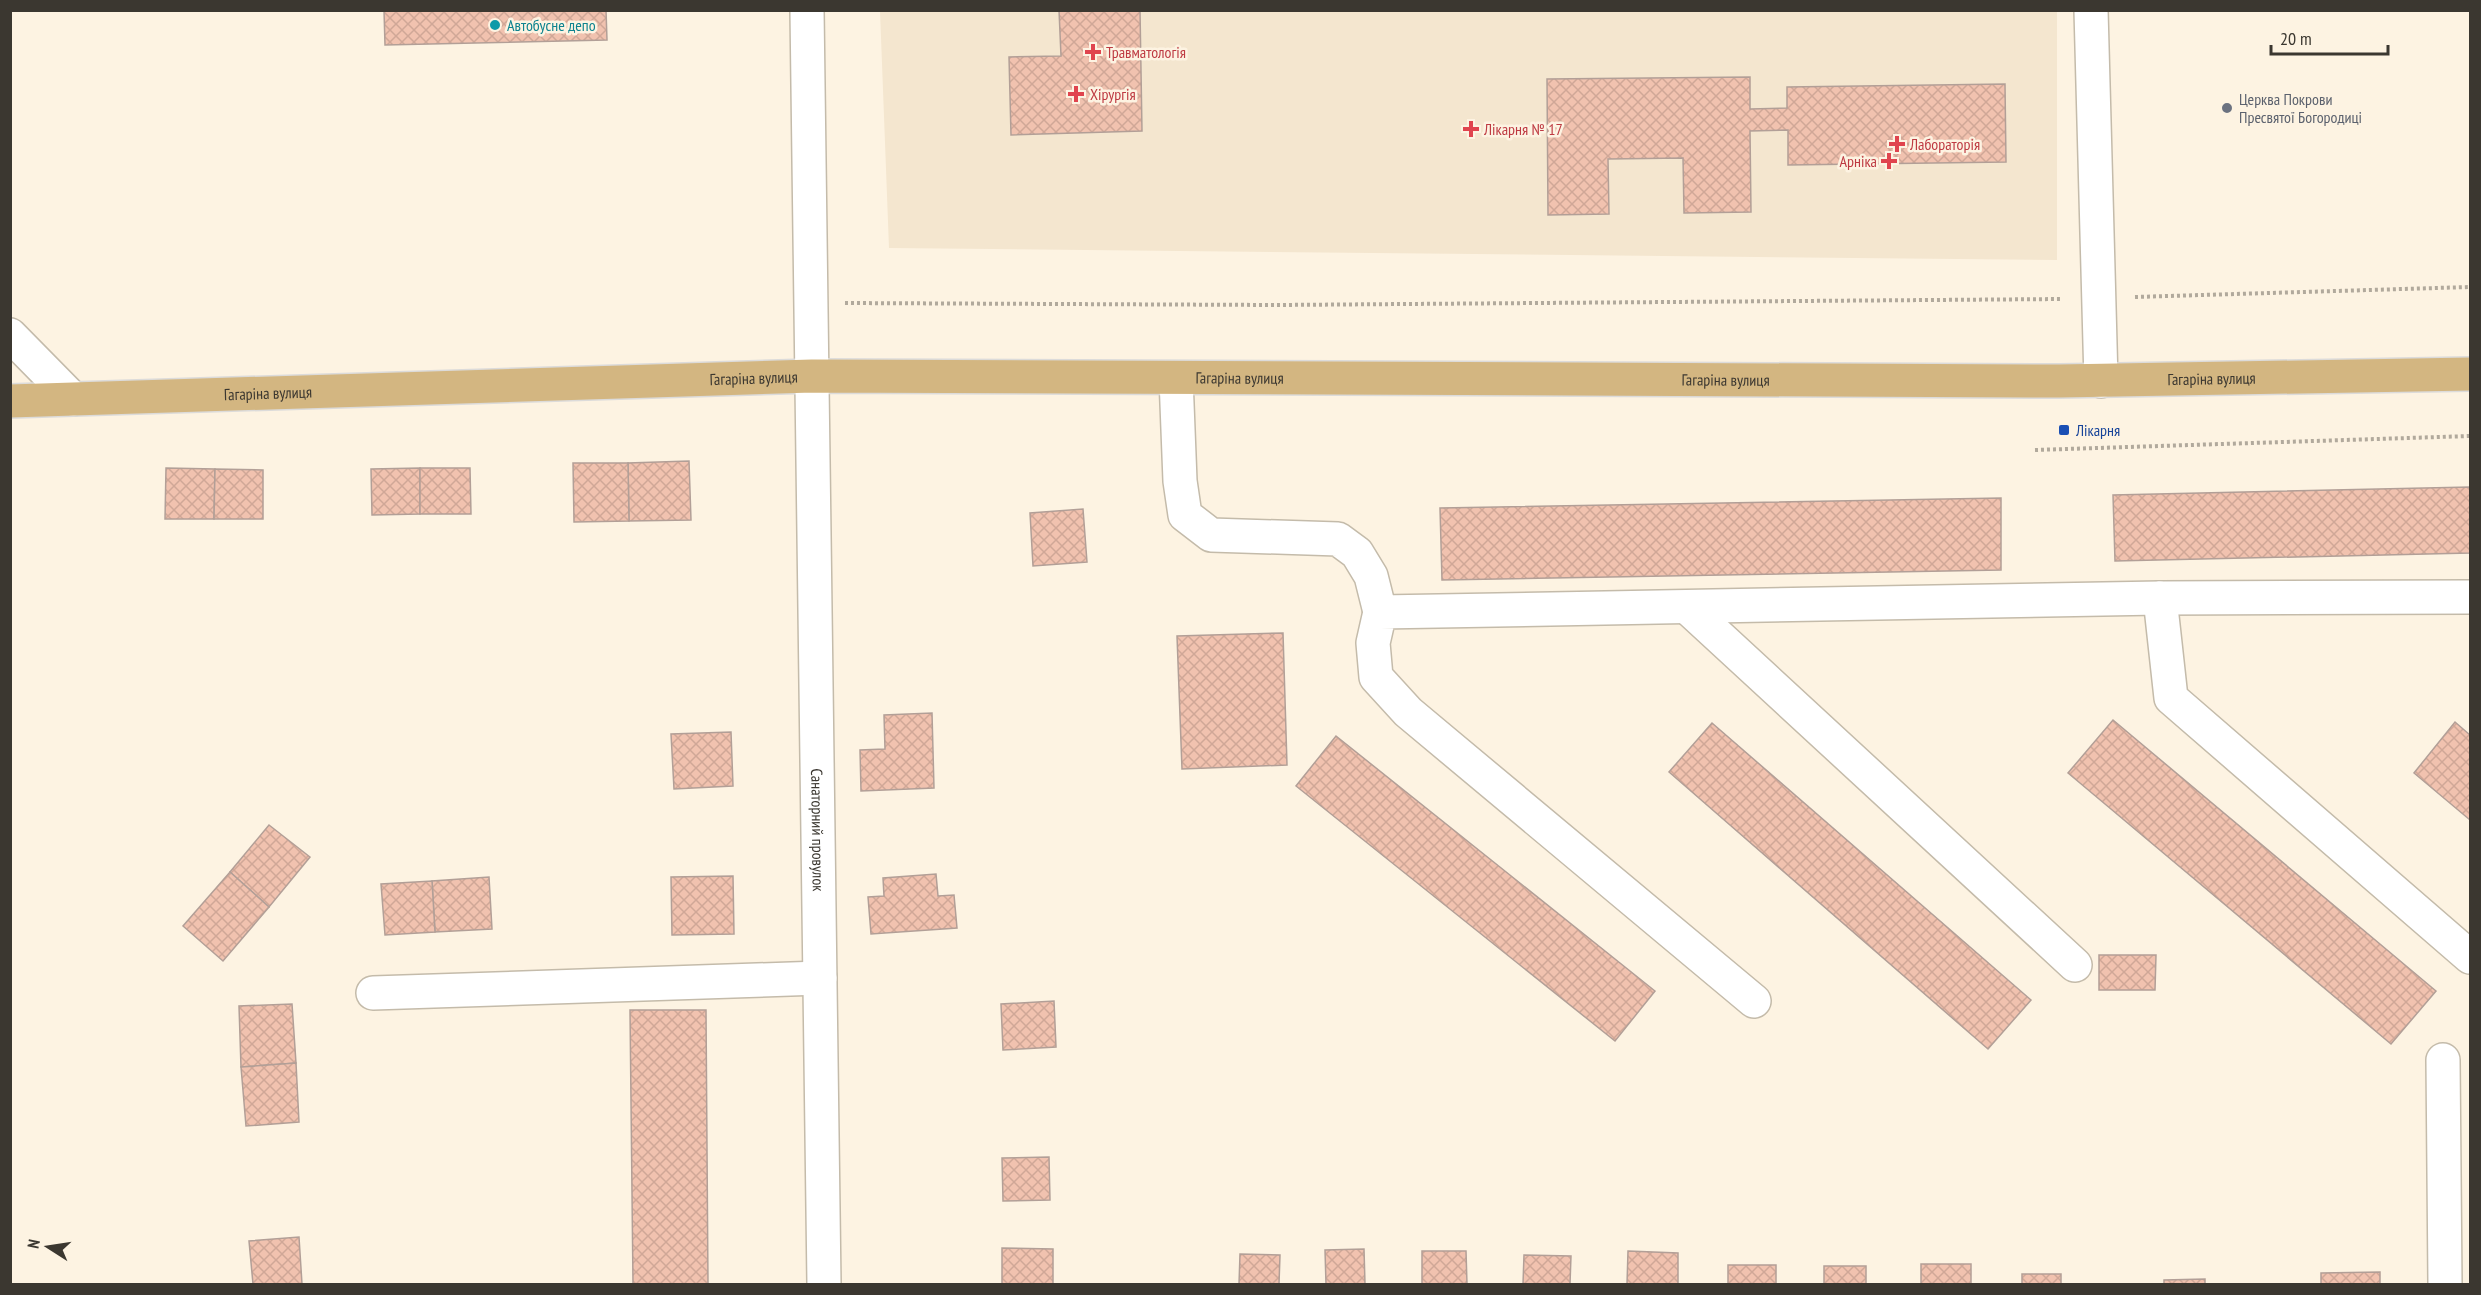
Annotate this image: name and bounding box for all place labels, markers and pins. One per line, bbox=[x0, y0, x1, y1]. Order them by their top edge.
place label: Автобусне депо bbox=[507, 15, 596, 35]
marker: Автобусне депо bbox=[488, 18, 502, 32]
place label: Травматологія bbox=[1106, 42, 1186, 62]
marker: Травматологія bbox=[1084, 43, 1102, 61]
place label: Хірургія bbox=[1090, 84, 1136, 104]
marker: Хірургія bbox=[1067, 85, 1085, 103]
place label: Церква Покрови Пресвятої Богородиці bbox=[2239, 89, 2362, 127]
marker: Церква Покрови Пресвятої Богородиці bbox=[2220, 101, 2234, 115]
place label: Лікарня № 17 bbox=[1483, 119, 1563, 139]
marker: Лікарня № 17 bbox=[1462, 120, 1480, 138]
place label: Лабораторія bbox=[1909, 134, 1980, 154]
marker: Лабораторія bbox=[1888, 135, 1906, 153]
place label: Арніка bbox=[1839, 151, 1877, 171]
marker: Арніка bbox=[1882, 154, 1896, 168]
place label: Лікарня bbox=[2075, 420, 2120, 440]
marker: Лікарня bbox=[2057, 423, 2071, 437]

